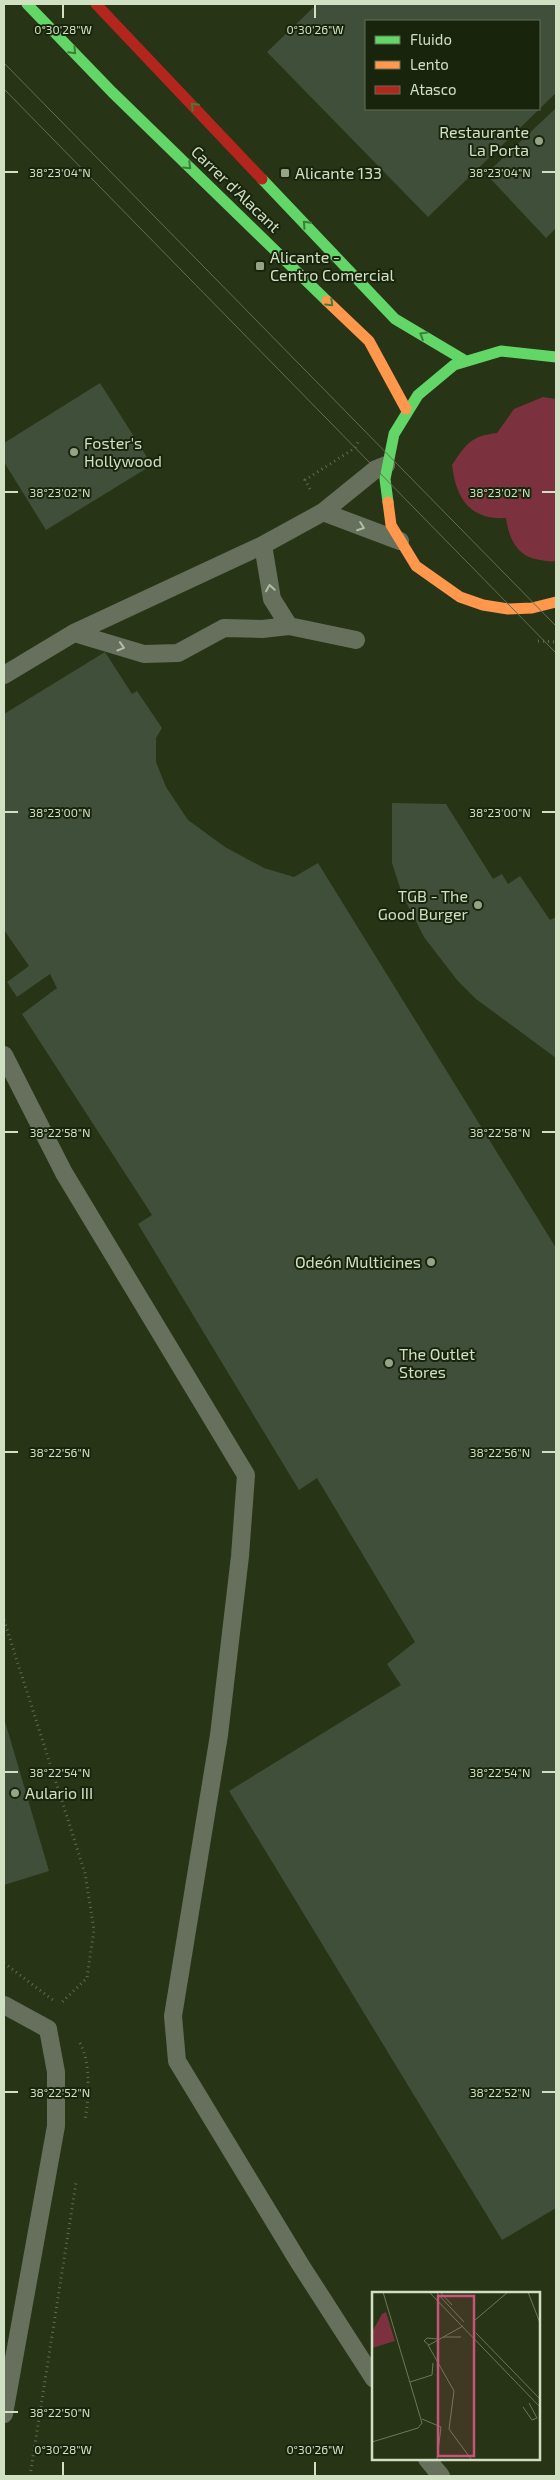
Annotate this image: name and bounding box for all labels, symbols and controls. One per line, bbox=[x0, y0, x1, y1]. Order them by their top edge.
legend bbox=[365, 20, 540, 110]
text: 0°30'28"W bbox=[34, 22, 92, 36]
text: 0°30'26"W bbox=[286, 22, 344, 36]
text: Fluido bbox=[410, 30, 452, 48]
one-way arrow bbox=[67, 46, 76, 55]
text: Lento bbox=[410, 55, 449, 73]
text: Atasco bbox=[410, 80, 456, 98]
one-way arrow bbox=[191, 103, 200, 112]
place label: Restaurante La Porta bbox=[439, 122, 529, 159]
marker: Restaurante La Porta bbox=[533, 135, 545, 147]
street label: Carrer d'Alacant bbox=[188, 141, 285, 236]
one-way arrow bbox=[183, 160, 192, 169]
place label: Alicante 133 bbox=[295, 163, 382, 182]
text: 38°23'04"N bbox=[29, 165, 91, 179]
text: 38°23'04"N bbox=[469, 165, 531, 179]
marker: Alicante 133 bbox=[279, 167, 291, 179]
one-way arrow bbox=[303, 220, 312, 229]
place label: Alicante - Centro Comercial bbox=[270, 247, 395, 284]
marker: Alicante - Centro Comercial bbox=[254, 260, 266, 272]
one-way arrow bbox=[324, 297, 333, 306]
one-way arrow bbox=[419, 332, 428, 342]
place label: Foster's Hollywood bbox=[84, 433, 162, 470]
marker: Foster's Hollywood bbox=[68, 446, 80, 458]
text: 38°23'02"N bbox=[30, 485, 90, 499]
text: 38°23'02"N bbox=[470, 485, 530, 499]
one-way arrow bbox=[356, 521, 365, 531]
one-way arrow bbox=[265, 584, 276, 592]
one-way arrow bbox=[116, 642, 124, 652]
text: 38°23'00"N bbox=[29, 805, 91, 819]
text: 38°23'00"N bbox=[469, 805, 531, 819]
place label: TGB - The Good Burger bbox=[378, 886, 469, 923]
marker: TGB - The Good Burger bbox=[472, 899, 484, 911]
text: 38°22'58"N bbox=[30, 1125, 90, 1139]
text: 38°22'58"N bbox=[470, 1125, 530, 1139]
place label: Odeón Multicines bbox=[295, 1252, 421, 1271]
marker: Odeón Multicines bbox=[425, 1256, 437, 1268]
place label: The Outlet Stores bbox=[399, 1344, 475, 1381]
marker: The Outlet Stores bbox=[383, 1357, 395, 1369]
text: 38°22'56"N bbox=[30, 1445, 90, 1459]
text: 38°22'56"N bbox=[470, 1445, 530, 1459]
text: 38°22'54"N bbox=[30, 1765, 90, 1779]
text: 38°22'54"N bbox=[470, 1765, 530, 1779]
place label: Aulario III bbox=[25, 1783, 93, 1802]
marker: Aulario III bbox=[9, 1787, 21, 1799]
text: 38°22'52"N bbox=[30, 2085, 90, 2099]
text: 38°22'52"N bbox=[470, 2085, 530, 2099]
inset map bbox=[372, 2292, 540, 2460]
text: 38°22'50"N bbox=[30, 2405, 90, 2419]
text: 0°30'28"W bbox=[34, 2442, 92, 2456]
text: 0°30'26"W bbox=[286, 2442, 344, 2456]

